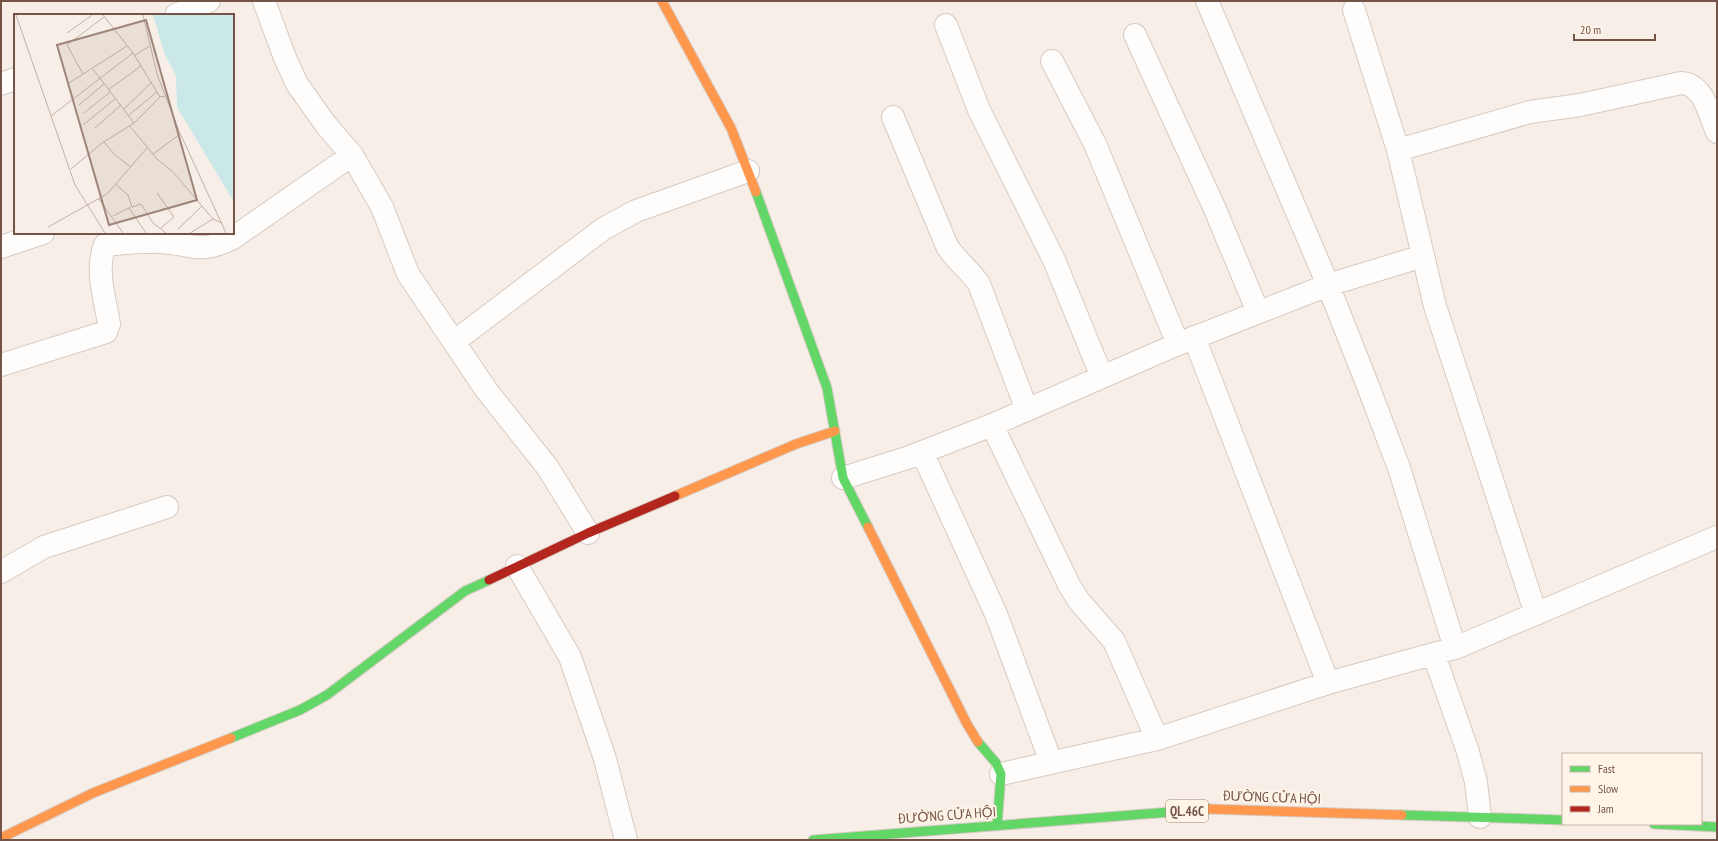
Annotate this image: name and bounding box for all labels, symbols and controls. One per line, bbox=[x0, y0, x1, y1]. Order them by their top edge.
inset map bbox=[14, 14, 234, 234]
scale bar bbox=[1574, 16, 1655, 42]
text: 20 m bbox=[1580, 22, 1601, 37]
legend bbox=[1562, 753, 1702, 825]
text: Fast bbox=[1598, 761, 1616, 776]
text: Slow bbox=[1598, 781, 1619, 796]
street label: ĐƯỜNG CỬA HỘI bbox=[1222, 786, 1321, 808]
road number: QL.46C bbox=[1166, 800, 1208, 822]
text: Jam bbox=[1597, 801, 1614, 816]
street label: ĐƯỜNG CỬA HỘI bbox=[897, 803, 996, 827]

